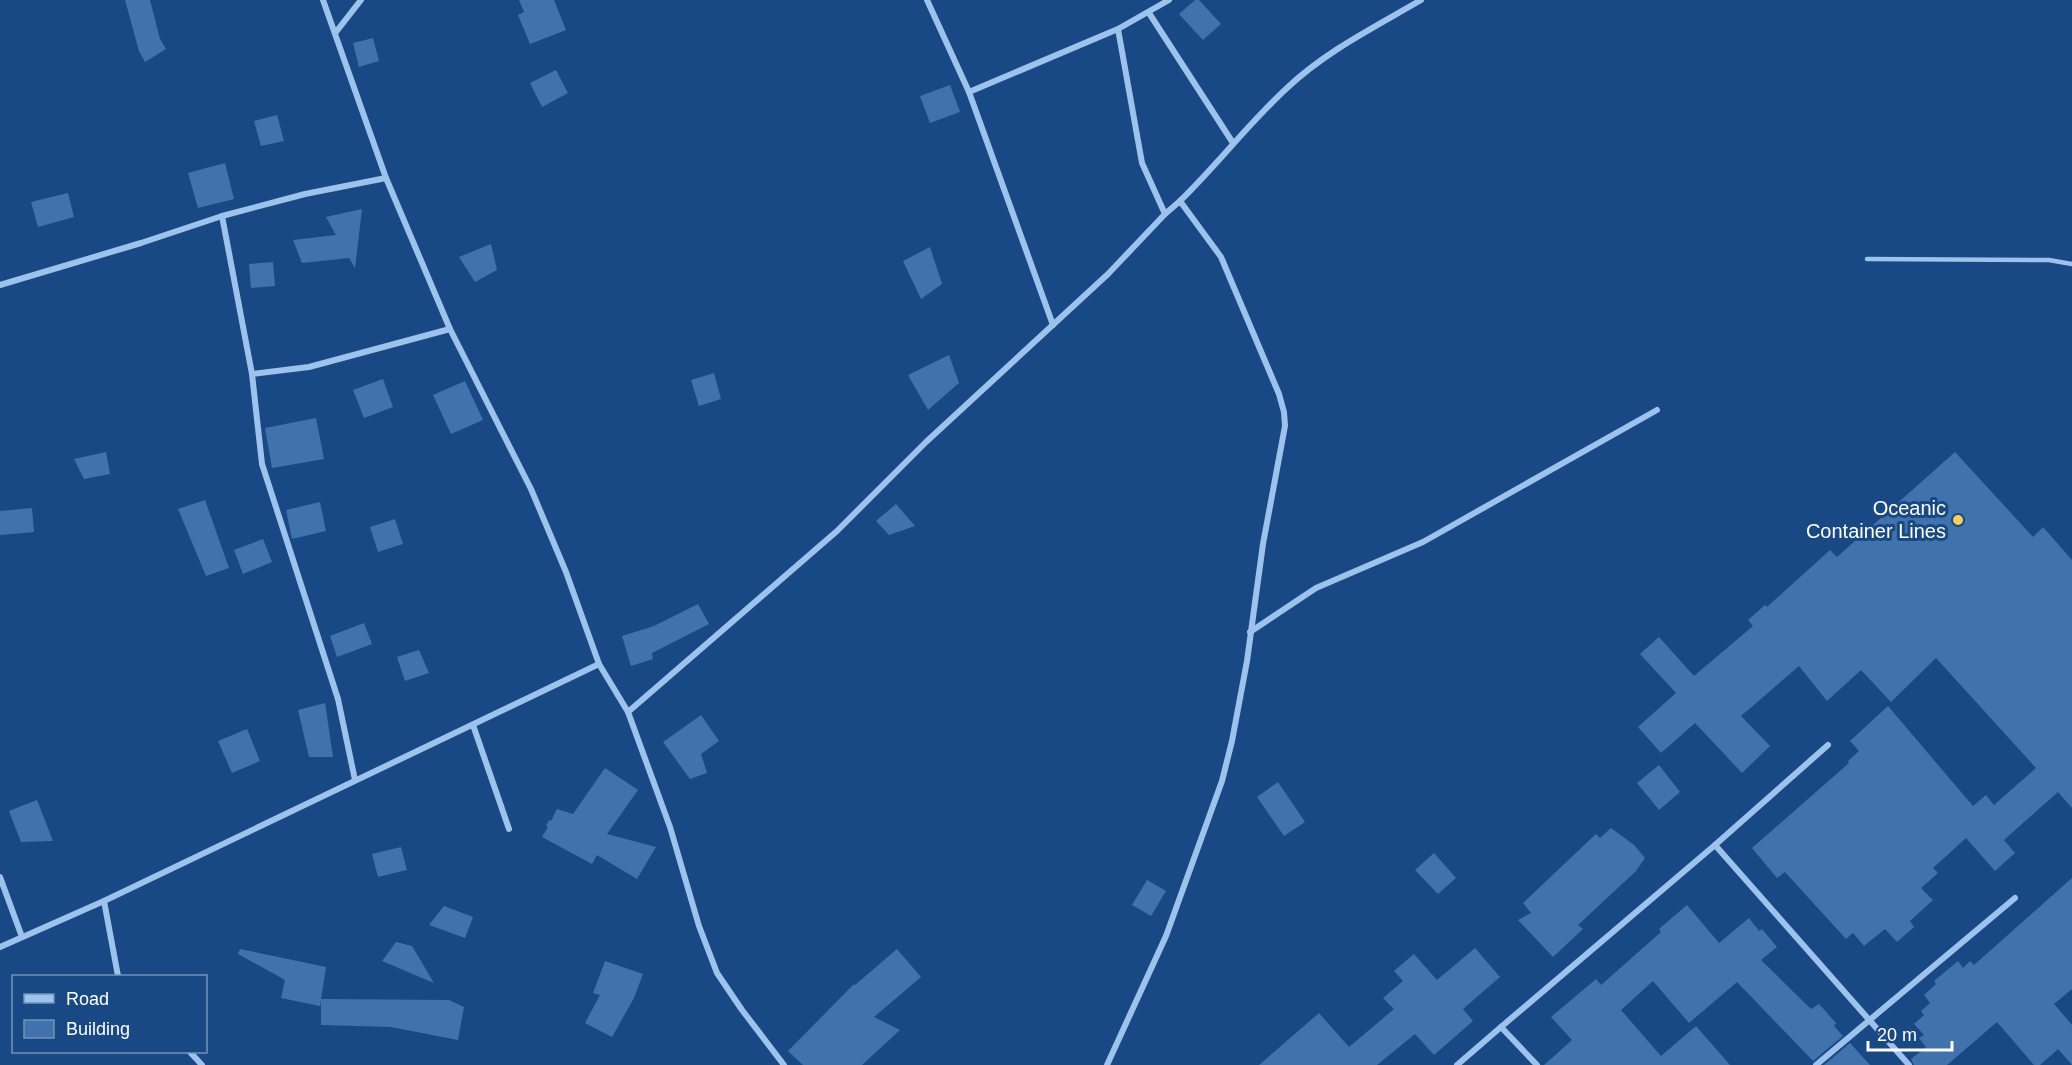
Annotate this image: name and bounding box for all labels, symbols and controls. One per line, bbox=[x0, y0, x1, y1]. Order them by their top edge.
place label: Oceanic Container Lines bbox=[1806, 497, 1946, 542]
marker: Oceanic Container Lines bbox=[1951, 513, 1965, 527]
legend bbox=[12, 975, 207, 1053]
text: Road bbox=[66, 989, 109, 1009]
scale bar bbox=[1868, 1014, 1952, 1052]
text: Building bbox=[66, 1019, 130, 1039]
text: 20 m bbox=[1877, 1025, 1917, 1045]

